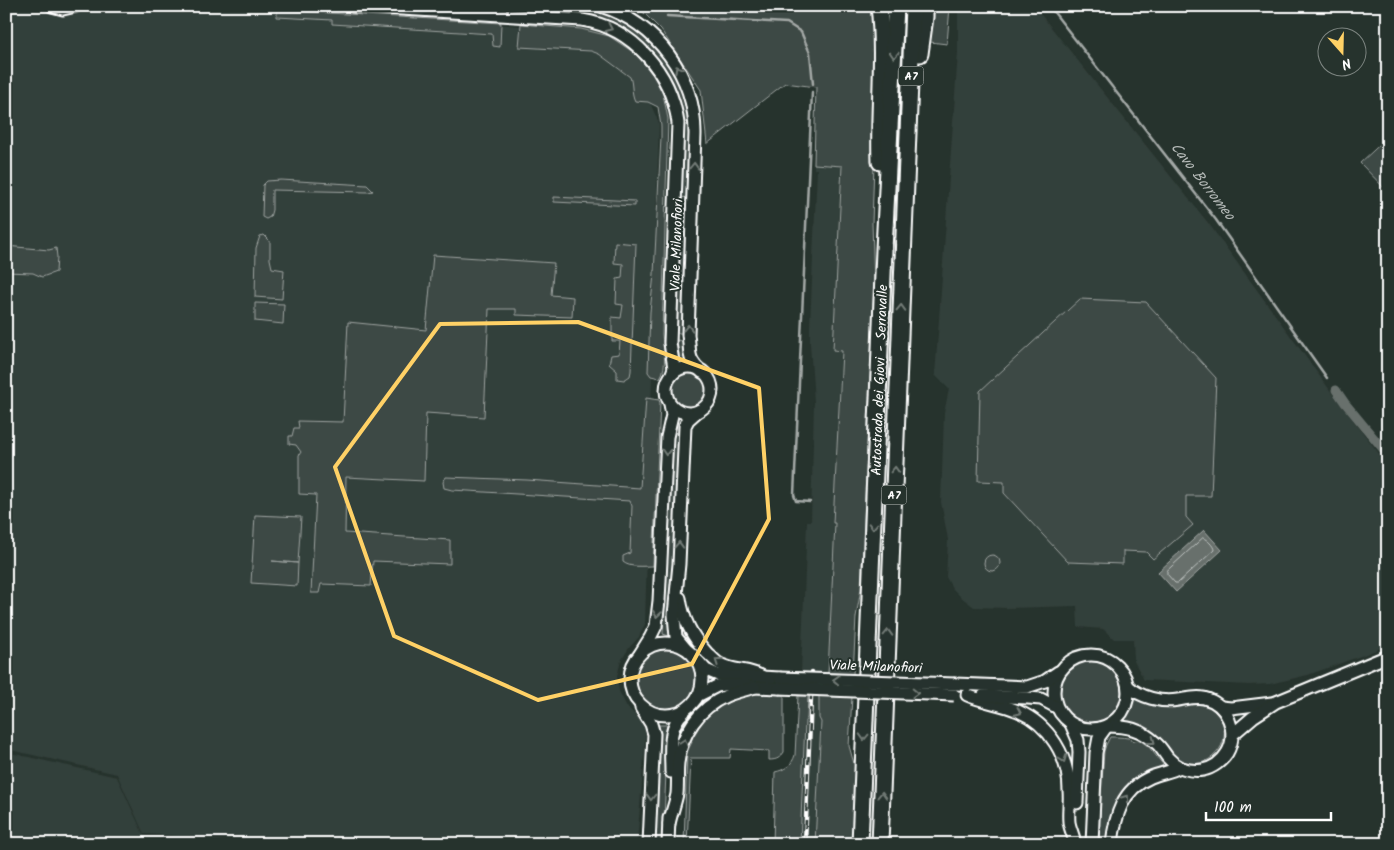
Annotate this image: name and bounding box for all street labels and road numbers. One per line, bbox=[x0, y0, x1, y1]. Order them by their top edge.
road number: A7 bbox=[898, 66, 924, 85]
street label: Viale Milanofiori bbox=[664, 198, 690, 292]
street label: Autostrada dei Giovi - Serravalle bbox=[866, 283, 894, 476]
road number: A7 bbox=[882, 486, 906, 504]
street label: Viale Milanofiori bbox=[829, 654, 923, 680]

